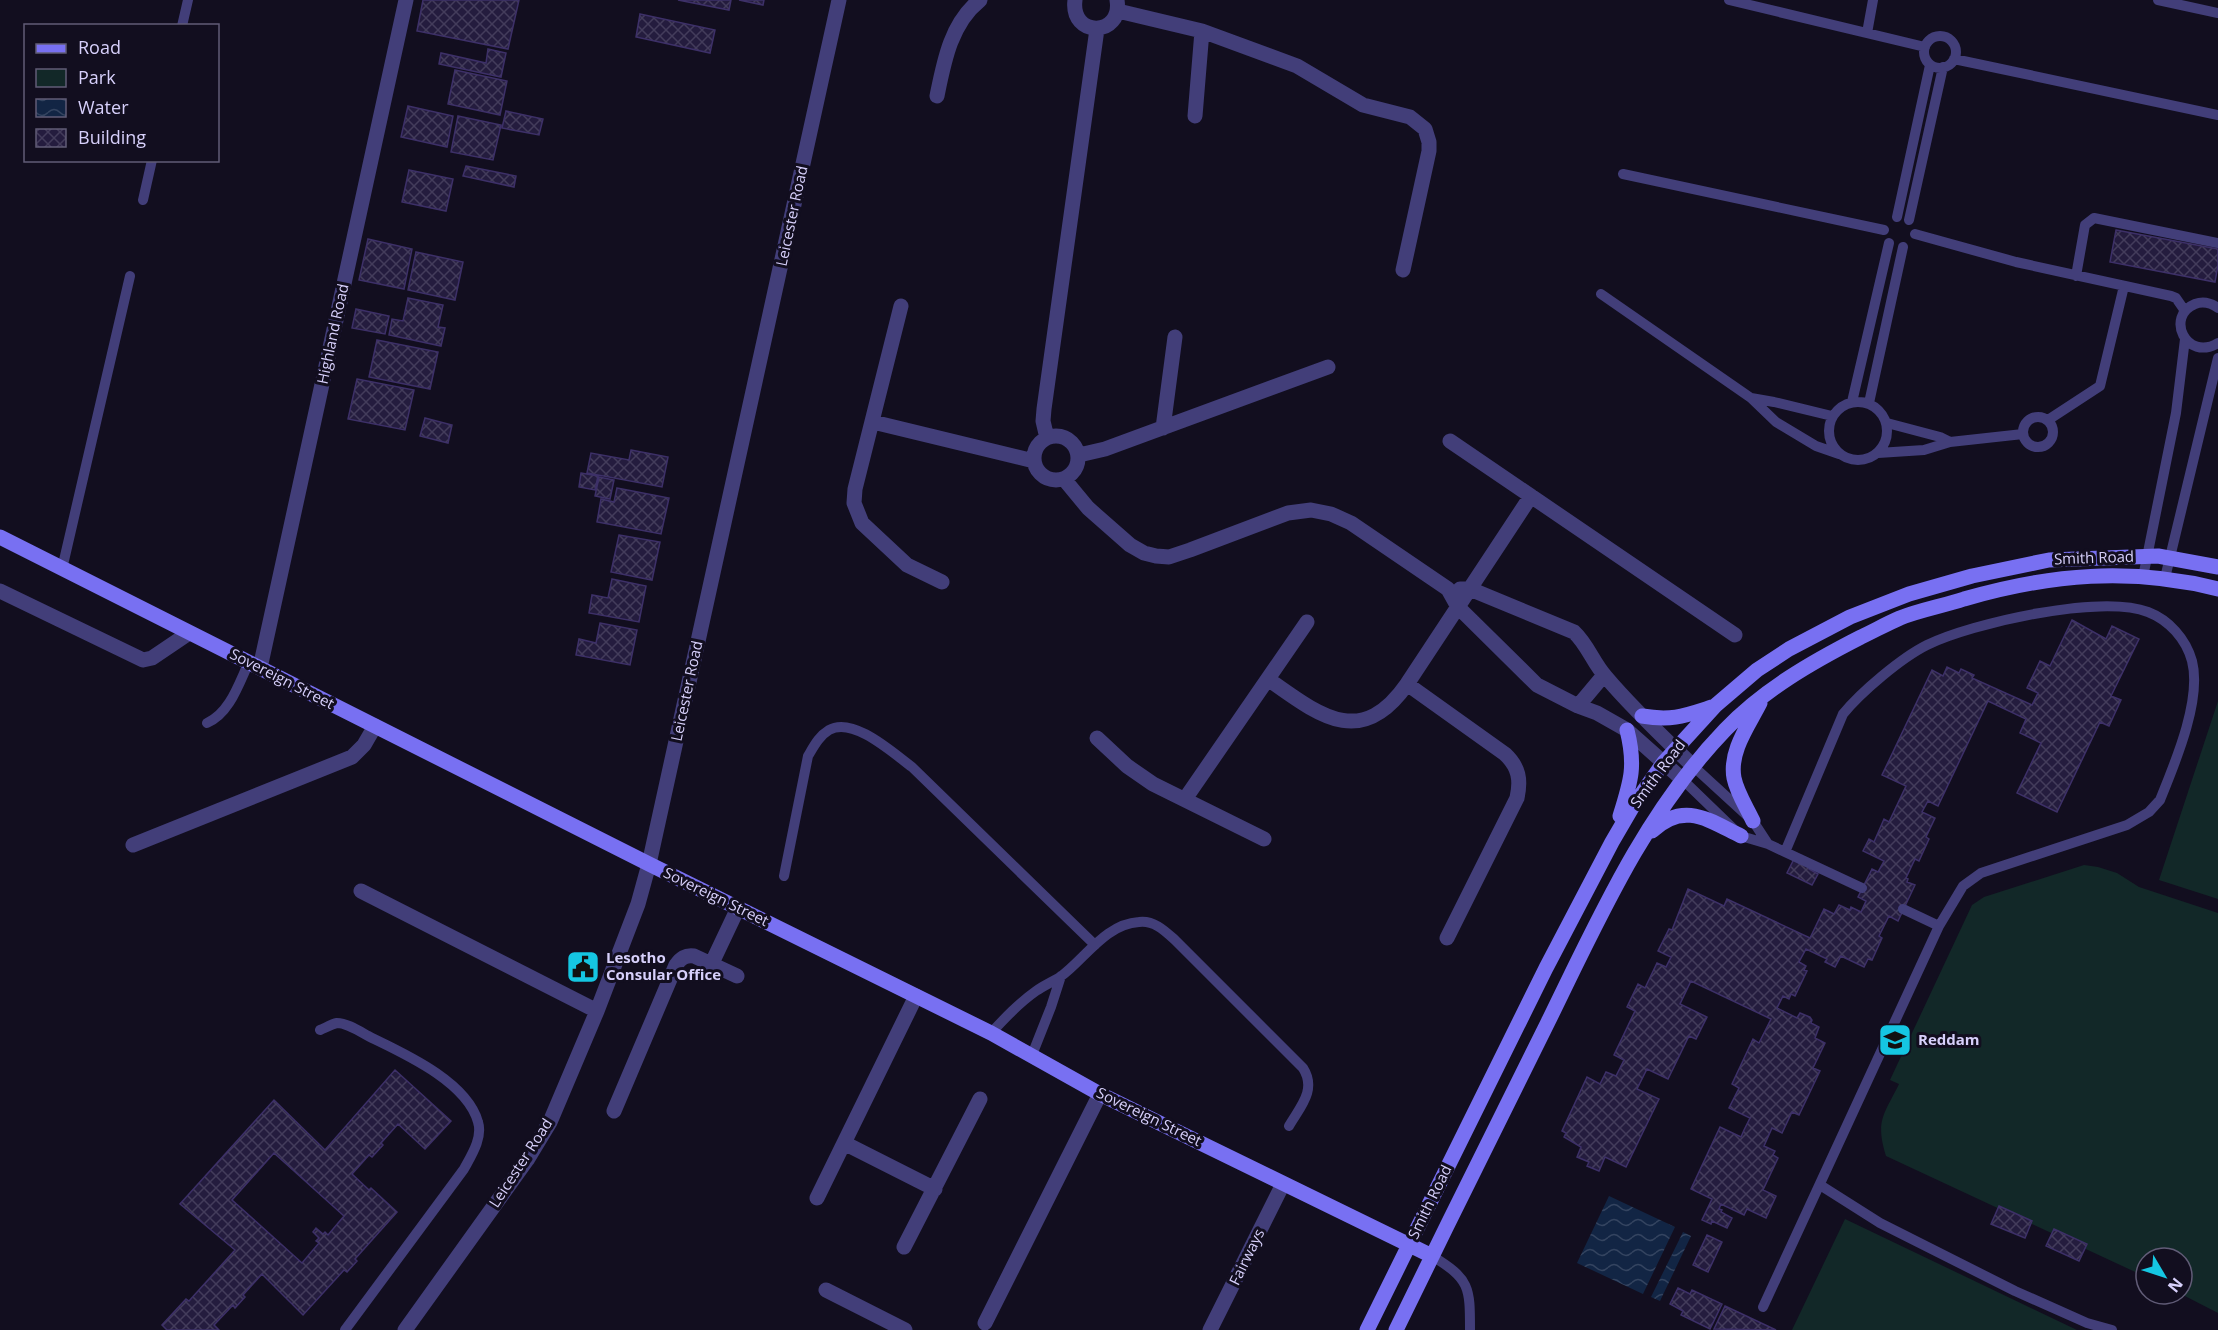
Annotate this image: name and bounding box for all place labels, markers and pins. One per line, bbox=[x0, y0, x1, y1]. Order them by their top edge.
place label: Lesotho Consular Office bbox=[606, 947, 721, 984]
public building icon: Lesotho Consular Office bbox=[565, 949, 601, 985]
school or university icon: Reddam bbox=[1877, 1022, 1913, 1058]
place label: Reddam bbox=[1918, 1029, 1980, 1049]

